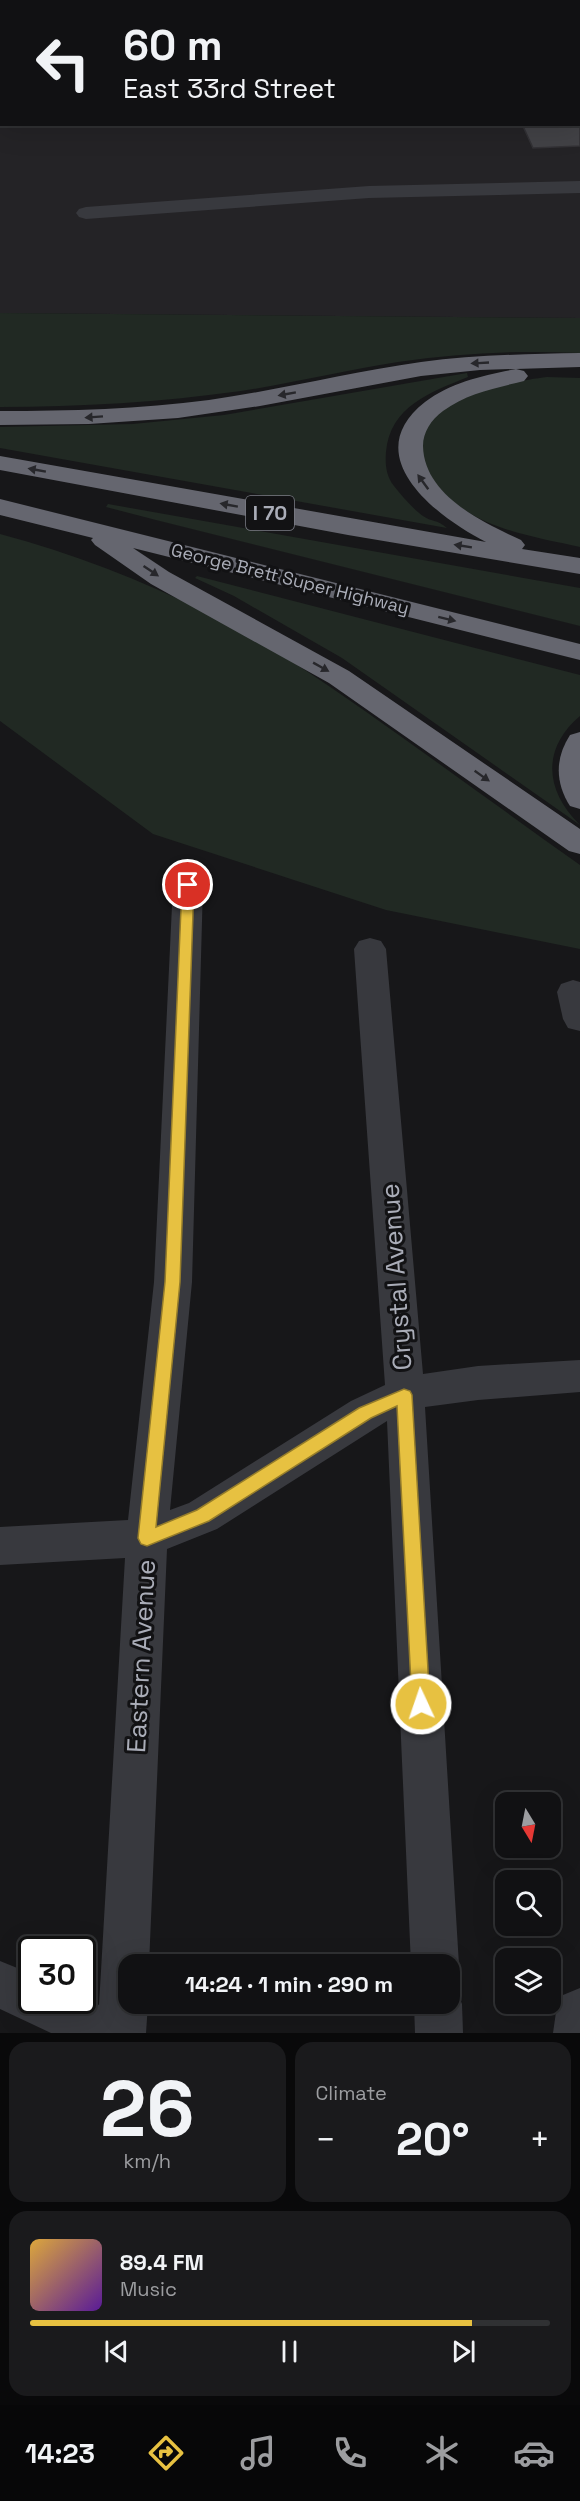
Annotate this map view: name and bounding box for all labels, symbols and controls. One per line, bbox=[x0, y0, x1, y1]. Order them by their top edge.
text: 60 m bbox=[123, 19, 223, 72]
icon: left bbox=[24, 24, 102, 102]
text: East 33rd Street bbox=[123, 71, 336, 106]
one-way arrow bbox=[470, 359, 489, 368]
one-way arrow bbox=[278, 390, 297, 399]
one-way arrow bbox=[84, 412, 103, 422]
one-way arrow bbox=[28, 465, 47, 474]
one-way arrow bbox=[417, 474, 429, 490]
road number: I 70 bbox=[246, 496, 294, 530]
one-way arrow bbox=[220, 501, 239, 510]
street label: George Brett Super Highway bbox=[169, 538, 412, 619]
one-way arrow bbox=[453, 541, 472, 550]
one-way arrow bbox=[142, 566, 159, 577]
one-way arrow bbox=[438, 615, 456, 624]
one-way arrow bbox=[313, 662, 330, 672]
one-way arrow bbox=[474, 770, 490, 782]
pin bbox=[162, 859, 213, 910]
icon: arrive bbox=[171, 868, 204, 901]
street label: Crystal Avenue bbox=[373, 1182, 419, 1372]
street label: Eastern Avenue bbox=[119, 1558, 163, 1754]
position arrow bbox=[389, 1672, 453, 1736]
north arrow bbox=[495, 1792, 561, 1858]
map controls bbox=[495, 1792, 561, 2014]
button: search bbox=[495, 1870, 561, 1936]
speed limit sign: 30 bbox=[18, 1936, 96, 2014]
button: layers bbox=[495, 1948, 561, 2014]
text: 14:24 · 1 min · 290 m bbox=[185, 1970, 393, 1998]
text: 26 bbox=[100, 2059, 195, 2159]
text: Climate bbox=[316, 2080, 387, 2106]
text: 20° bbox=[396, 2111, 470, 2168]
text: − bbox=[316, 2119, 336, 2161]
text: + bbox=[530, 2119, 550, 2161]
text: km/h bbox=[123, 2148, 171, 2174]
text: 89.4 FM bbox=[120, 2248, 204, 2276]
text: Music bbox=[120, 2276, 177, 2302]
icon: previous bbox=[100, 2335, 133, 2368]
icon: pause bbox=[273, 2335, 306, 2368]
icon: next bbox=[447, 2335, 480, 2368]
icon: directions bbox=[145, 2432, 187, 2474]
icon: music bbox=[237, 2432, 279, 2474]
icon: phone bbox=[329, 2432, 371, 2474]
icon: climate bbox=[421, 2432, 463, 2474]
icon: car bbox=[513, 2432, 555, 2474]
text: 14:23 bbox=[25, 2436, 95, 2471]

